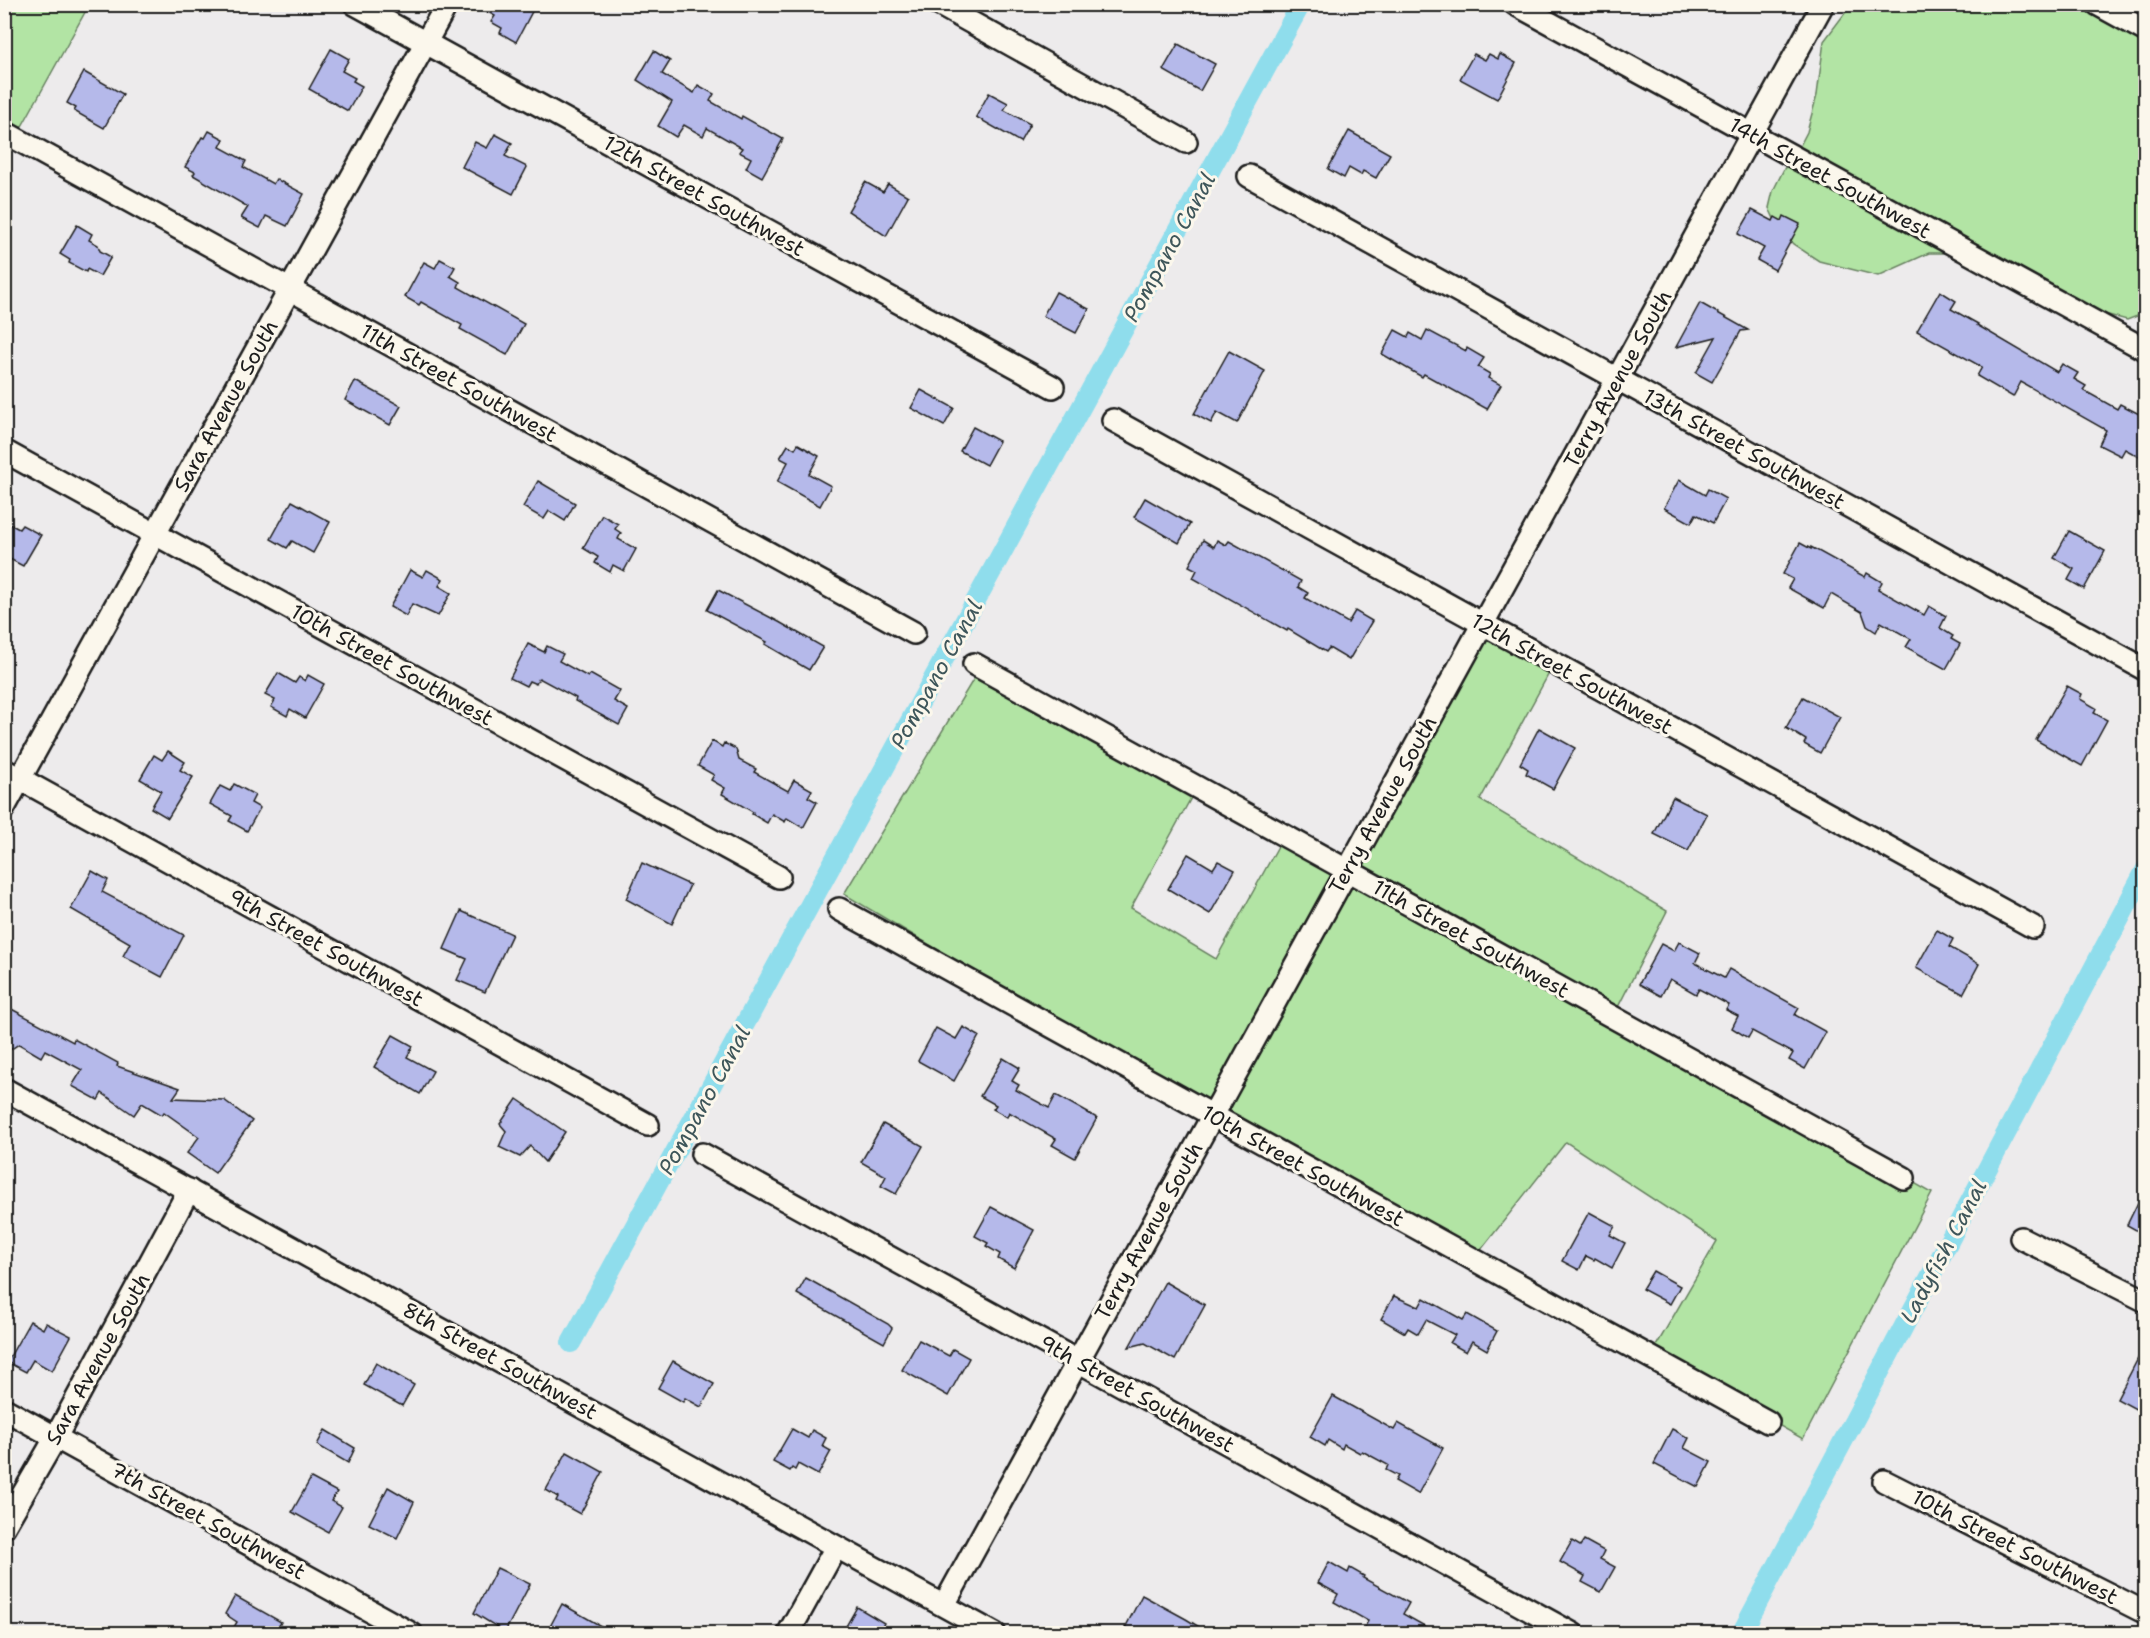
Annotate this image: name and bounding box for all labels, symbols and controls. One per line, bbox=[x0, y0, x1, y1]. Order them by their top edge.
street label: 14th Street Southwest bbox=[1724, 111, 1936, 245]
street label: 12th Street Southwest bbox=[598, 129, 810, 263]
water label: Pompano Canal bbox=[1116, 168, 1222, 327]
street label: Terry Avenue South bbox=[1557, 285, 1679, 473]
street label: Sara Avenue South bbox=[167, 315, 285, 497]
street label: 11th Street Southwest bbox=[356, 317, 562, 449]
street label: 13th Street Southwest bbox=[1638, 382, 1850, 516]
water label: Pompano Canal bbox=[883, 595, 989, 754]
street label: 10th Street Southwest bbox=[286, 598, 498, 732]
street label: 12th Street Southwest bbox=[1466, 607, 1678, 741]
street label: Terry Avenue South bbox=[1322, 711, 1444, 899]
street label: 11th Street Southwest bbox=[1368, 873, 1574, 1005]
street label: 9th Street Southwest bbox=[224, 883, 428, 1013]
water label: Pompano Canal bbox=[651, 1021, 757, 1180]
street label: 10th Street Southwest bbox=[1197, 1099, 1409, 1233]
street label: Terry Avenue South bbox=[1088, 1137, 1210, 1325]
water label: Ladyfish Canal bbox=[1893, 1174, 1994, 1328]
street label: Sara Avenue South bbox=[39, 1268, 157, 1450]
street label: 8th Street Southwest bbox=[398, 1296, 602, 1426]
street label: 9th Street Southwest bbox=[1035, 1329, 1239, 1459]
street label: 7th Street Southwest bbox=[106, 1456, 310, 1586]
street label: 10th Street Southwest bbox=[1907, 1483, 2123, 1611]

